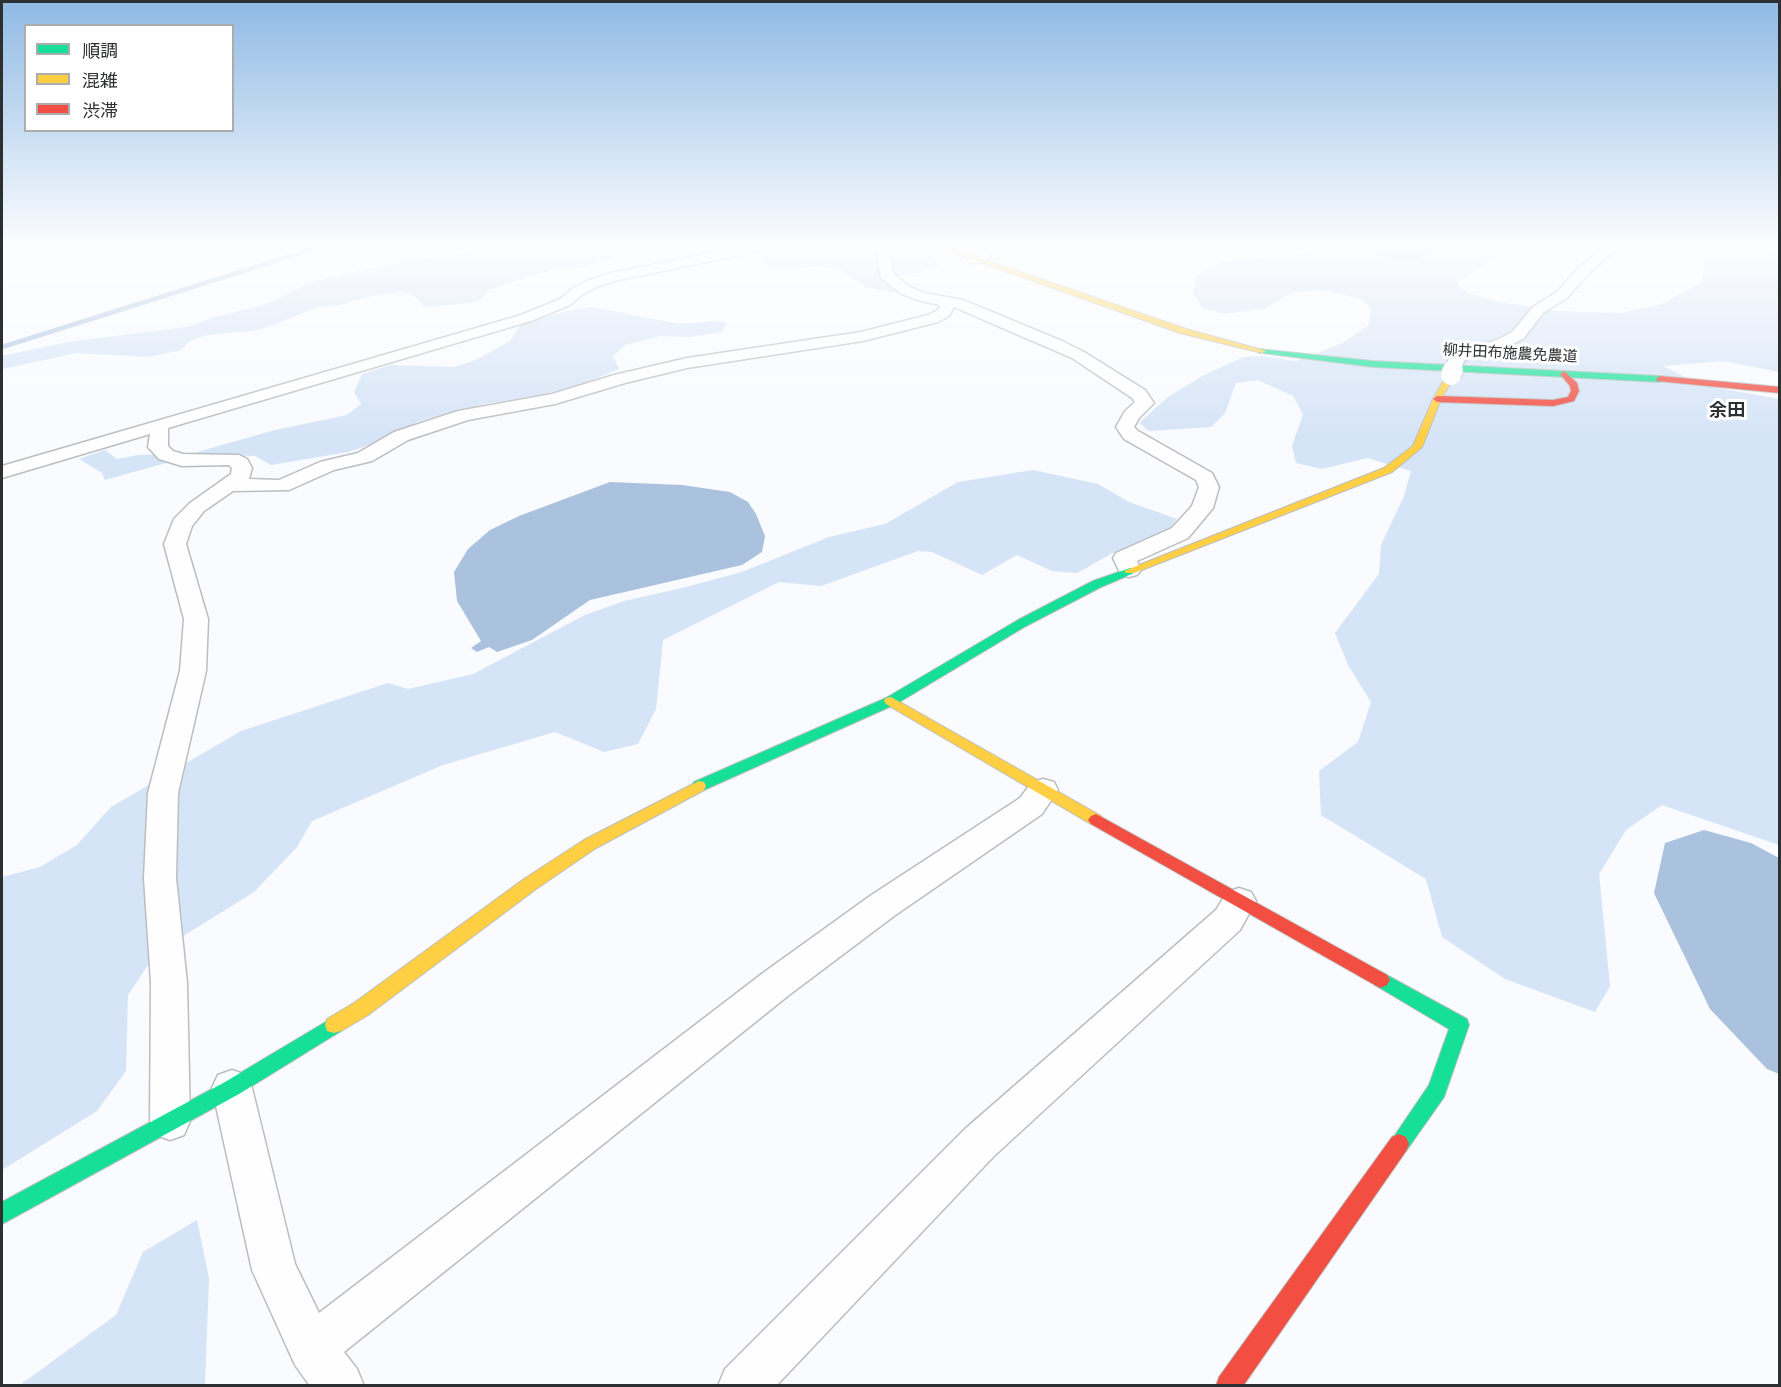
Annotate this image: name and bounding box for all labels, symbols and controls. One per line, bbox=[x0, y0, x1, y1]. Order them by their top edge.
legend bbox=[24, 24, 234, 132]
text: 順調 bbox=[82, 38, 118, 63]
text: 混雑 bbox=[82, 68, 118, 93]
text: 渋滞 bbox=[82, 98, 118, 123]
street label: 柳井田布施農免農道 bbox=[1442, 341, 1578, 367]
district label: 余田 bbox=[1709, 400, 1745, 422]

